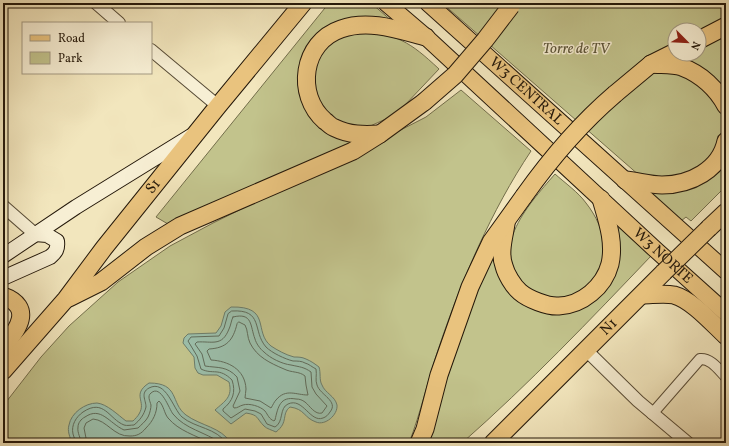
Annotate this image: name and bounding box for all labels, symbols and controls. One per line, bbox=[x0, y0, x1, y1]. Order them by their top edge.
legend bbox=[22, 22, 152, 74]
north arrow bbox=[667, 22, 707, 62]
text: Road bbox=[58, 31, 85, 47]
park label: Torre de TV bbox=[543, 39, 610, 60]
text: N bbox=[686, 39, 703, 52]
text: Park bbox=[58, 51, 83, 67]
street label: W3 CENTRAL bbox=[484, 52, 568, 131]
street label: S1 bbox=[141, 175, 166, 199]
street label: W3 NORTE bbox=[628, 223, 697, 289]
street label: N1 bbox=[596, 314, 622, 340]

